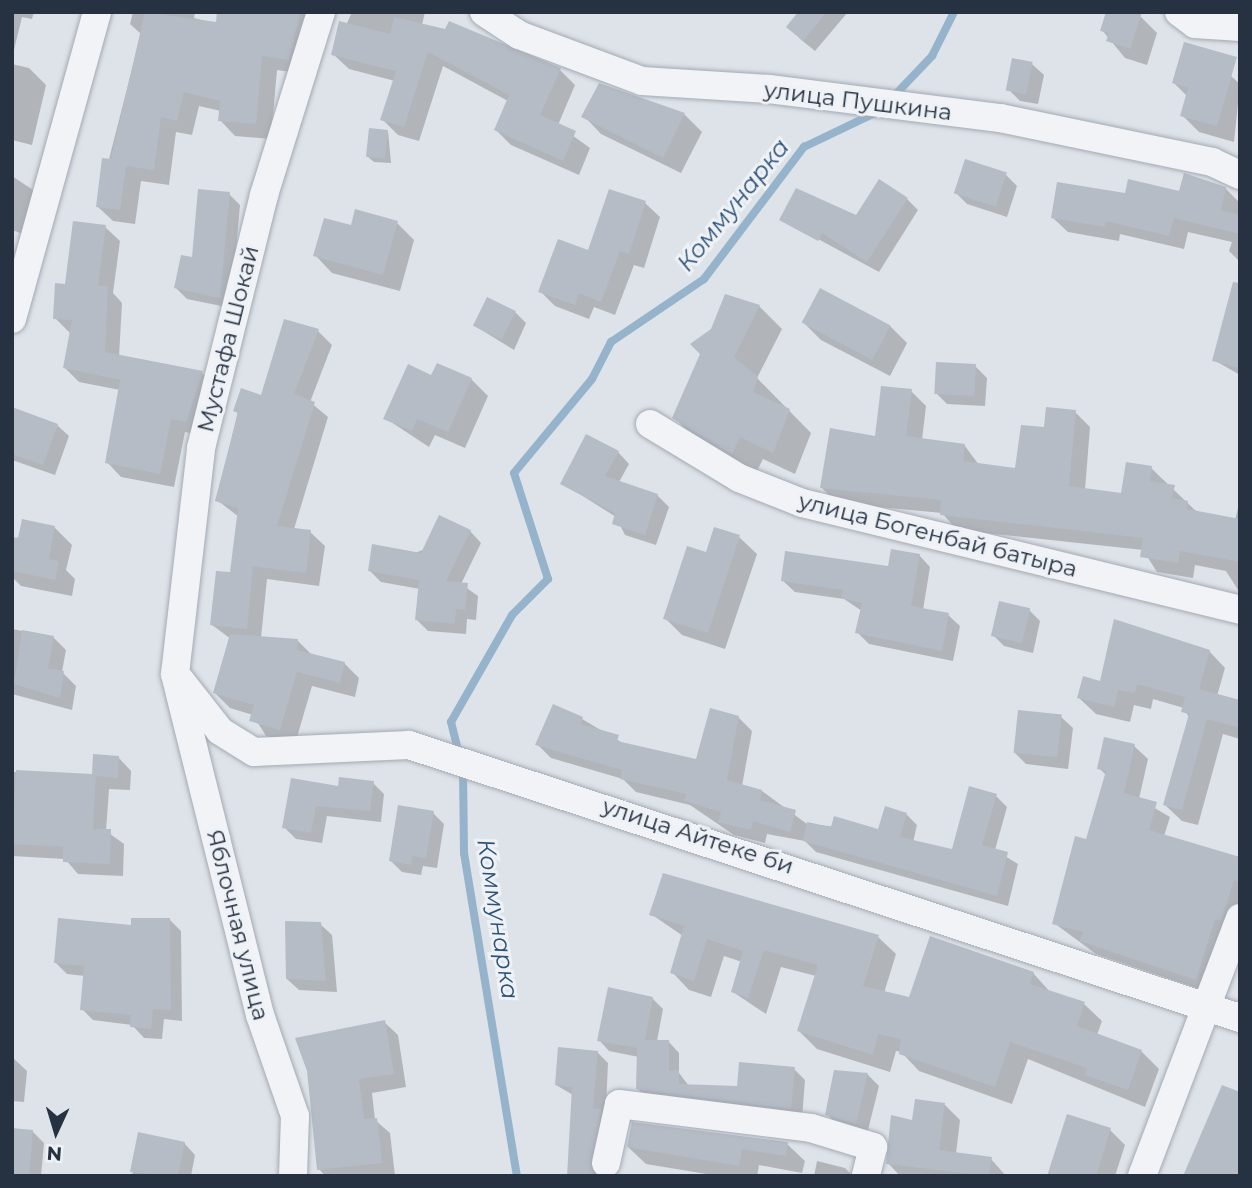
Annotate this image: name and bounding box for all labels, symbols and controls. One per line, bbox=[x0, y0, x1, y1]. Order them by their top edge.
street label: улица Пушкина bbox=[762, 76, 954, 126]
water label: Коммунарка bbox=[671, 133, 795, 277]
street label: Мустафа Шокай bbox=[191, 243, 265, 435]
street label: улица Богенбай батыра bbox=[796, 487, 1080, 583]
street label: улица Айтеке би bbox=[599, 792, 797, 880]
street label: Яблочная улица bbox=[201, 827, 275, 1023]
water label: Коммунарка bbox=[471, 837, 525, 1001]
north arrow bbox=[21, 1097, 91, 1167]
text: N bbox=[46, 1141, 63, 1165]

